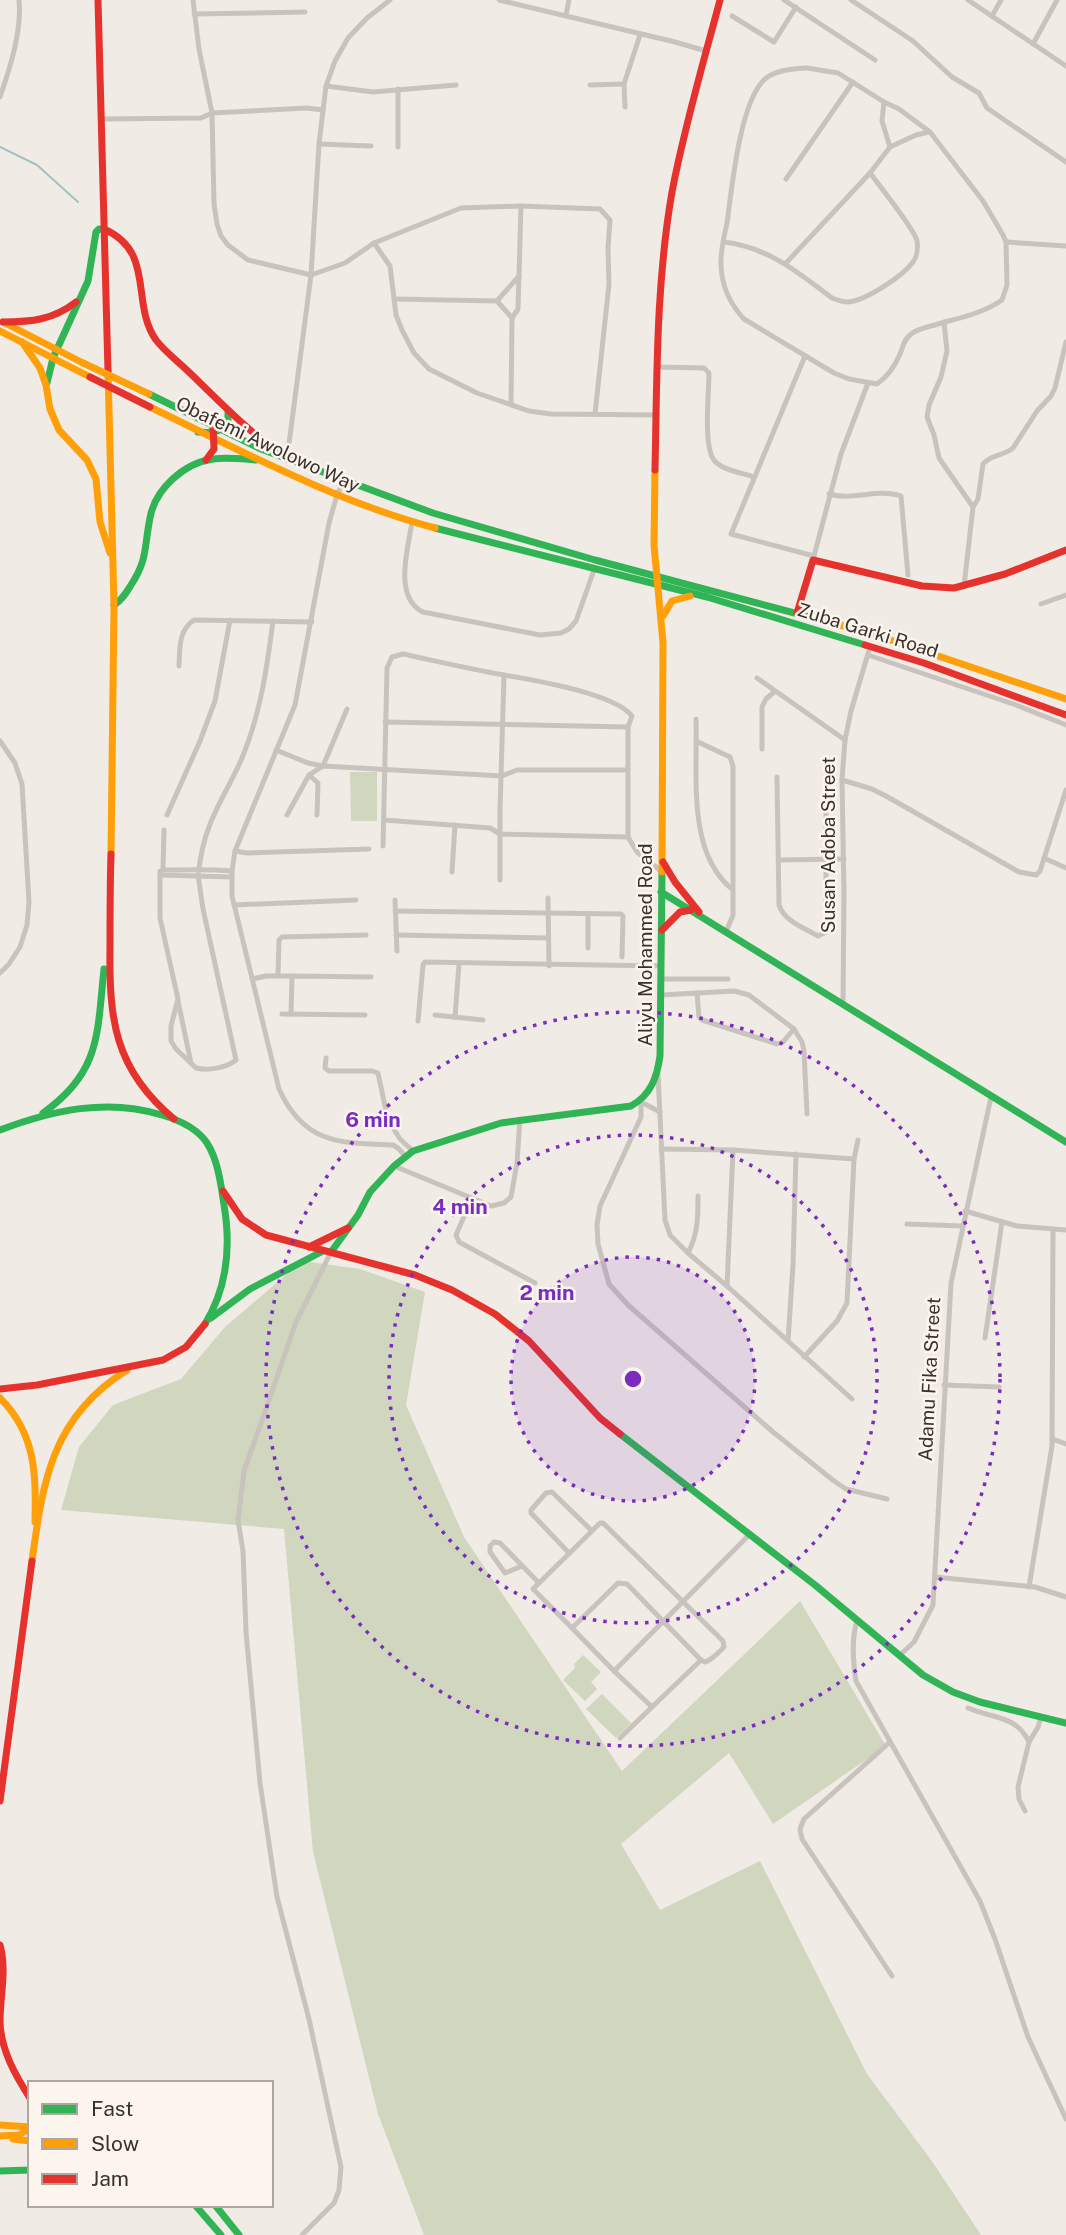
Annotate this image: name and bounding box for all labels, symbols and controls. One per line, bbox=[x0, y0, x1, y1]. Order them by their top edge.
street label: Obafemi Awolowo Way bbox=[173, 392, 363, 496]
street label: Zuba Garki Road bbox=[795, 598, 941, 662]
street label: Susan Adoba Street bbox=[817, 757, 839, 933]
street label: Aliyu Mohammed Road bbox=[634, 843, 656, 1047]
text: 6 min bbox=[345, 1107, 401, 1132]
text: 4 min bbox=[432, 1194, 488, 1219]
text: 2 min bbox=[519, 1280, 575, 1305]
street label: Adamu Fika Street bbox=[914, 1296, 944, 1462]
centre of rings bbox=[621, 1367, 645, 1391]
legend bbox=[28, 2081, 273, 2207]
text: Fast bbox=[91, 2096, 133, 2121]
text: Slow bbox=[91, 2131, 139, 2156]
text: Jam bbox=[91, 2166, 129, 2191]

